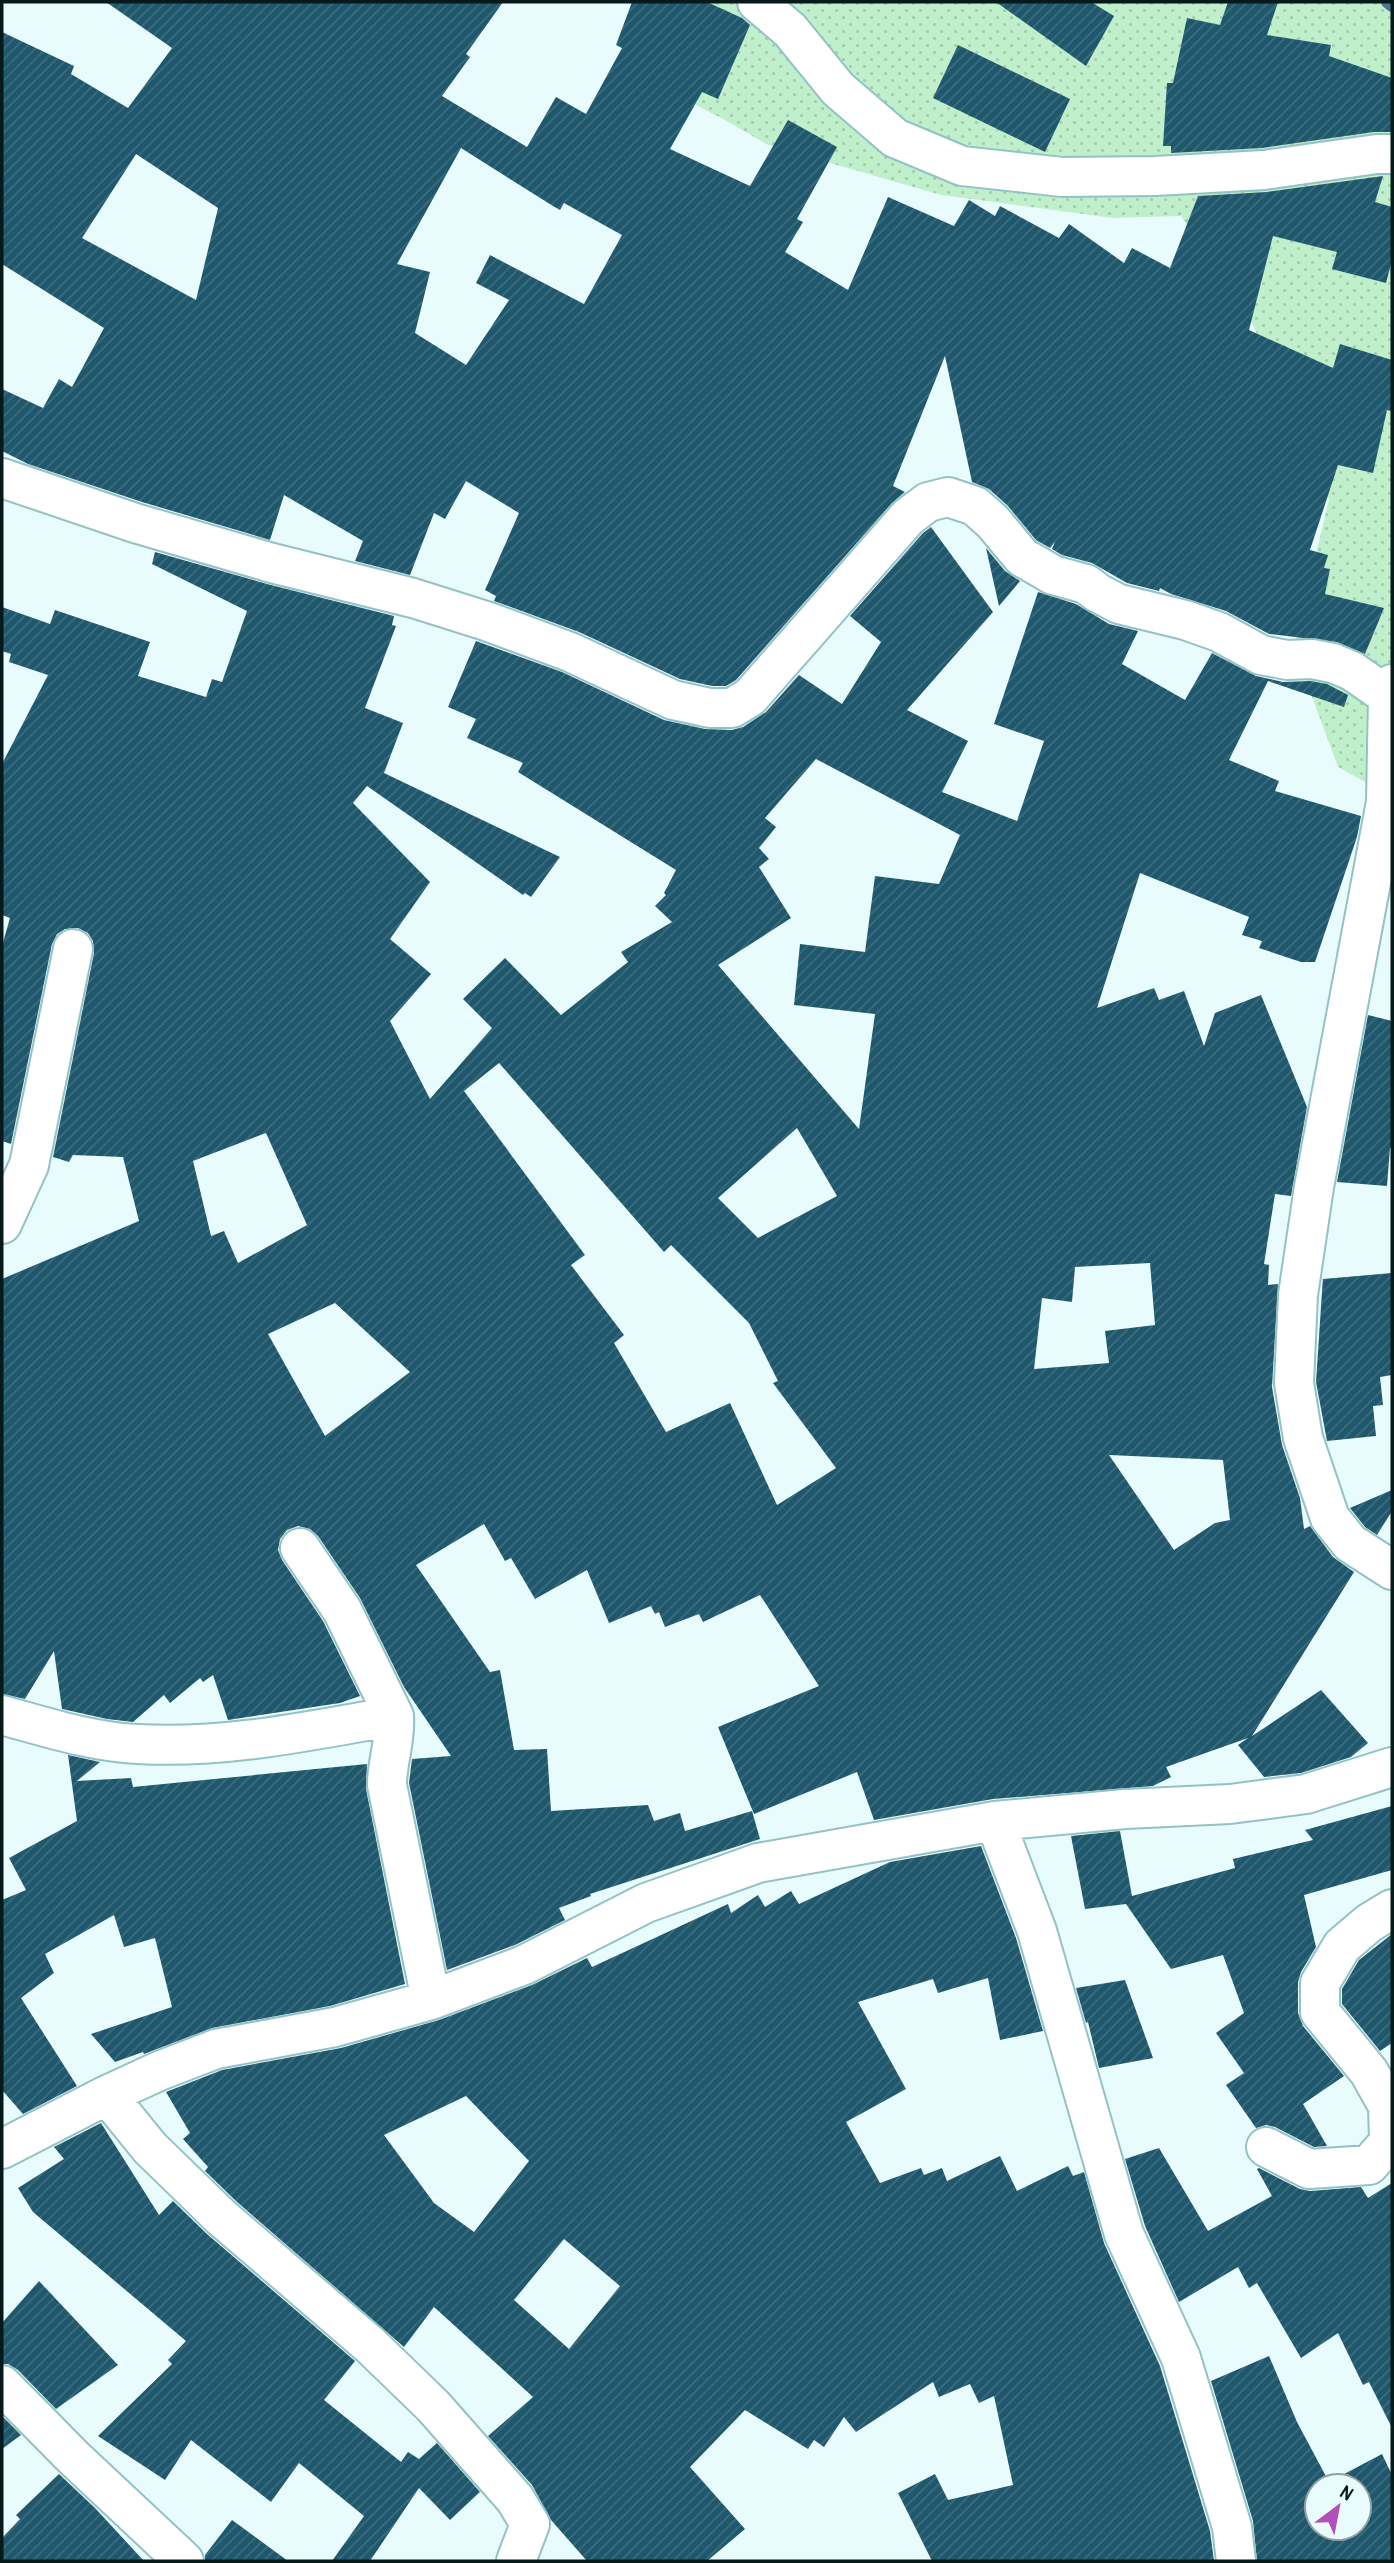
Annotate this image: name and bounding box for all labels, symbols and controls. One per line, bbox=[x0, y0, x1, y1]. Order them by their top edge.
north arrow bbox=[1303, 2472, 1373, 2542]
text: N bbox=[1335, 2479, 1359, 2507]

